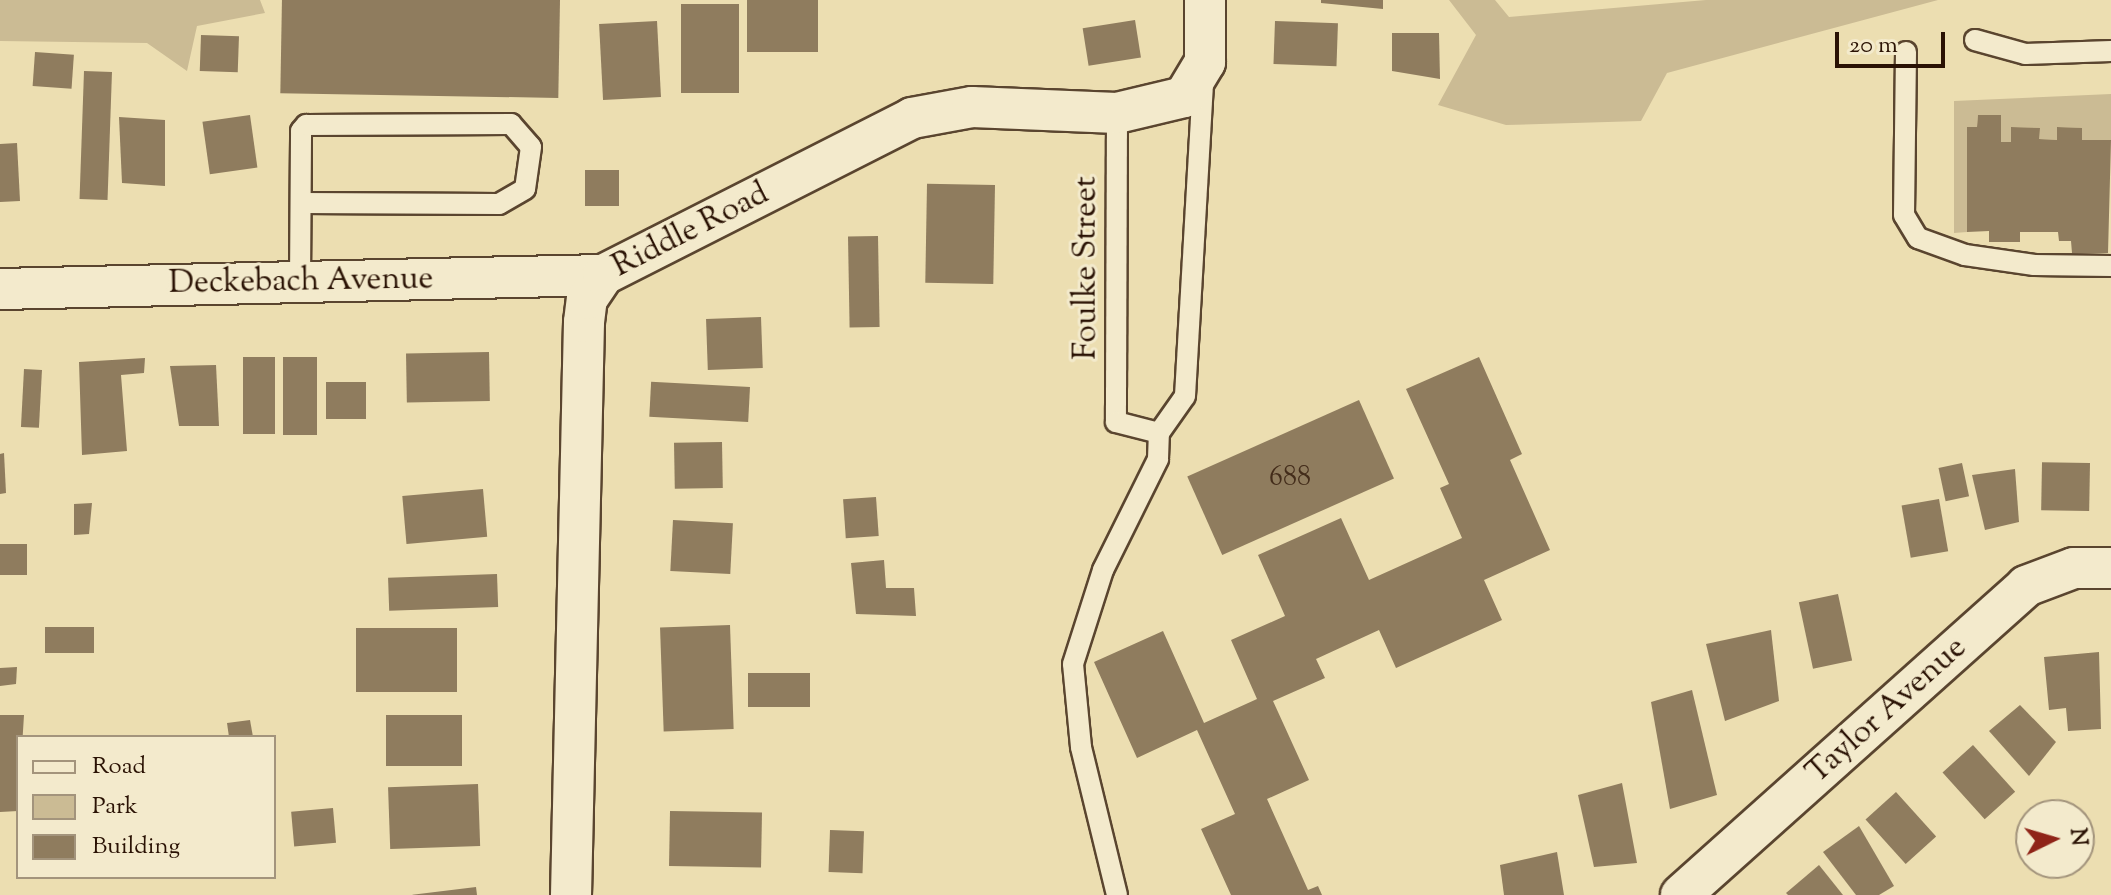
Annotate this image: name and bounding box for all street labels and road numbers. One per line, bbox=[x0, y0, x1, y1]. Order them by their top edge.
street label: Riddle Road bbox=[607, 175, 775, 287]
street label: Foulke Street bbox=[1068, 176, 1106, 360]
street label: Deckebach Avenue bbox=[168, 260, 434, 304]
street label: Taylor Avenue bbox=[1799, 629, 1975, 793]

